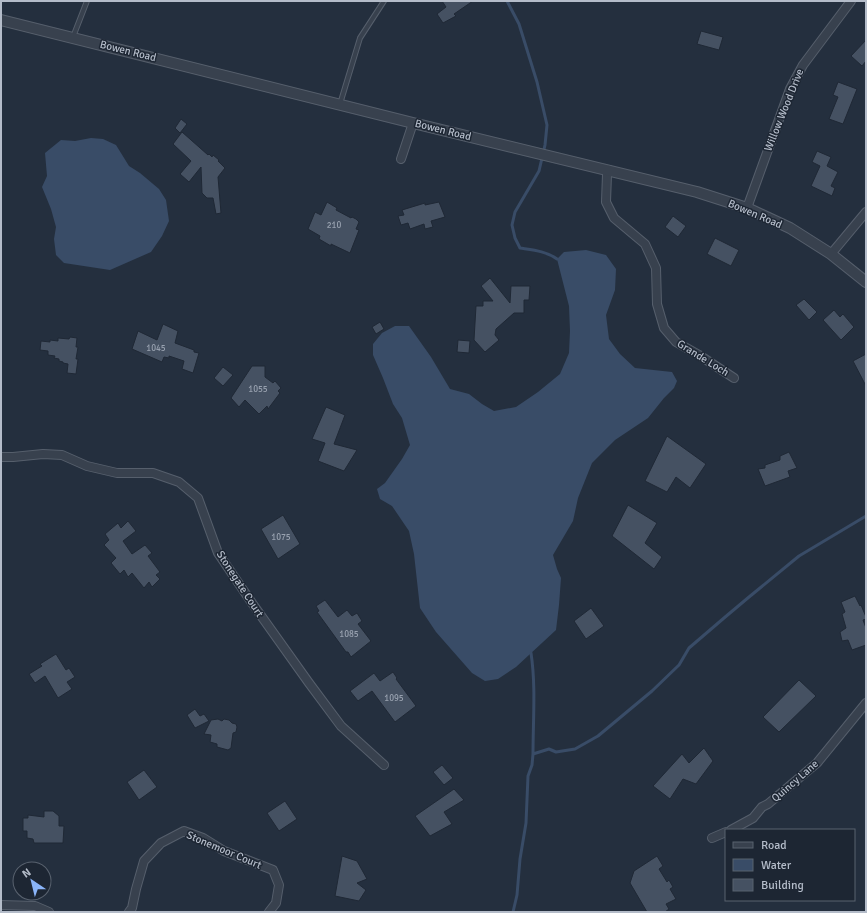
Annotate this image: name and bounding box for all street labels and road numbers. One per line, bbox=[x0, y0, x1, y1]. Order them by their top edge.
street label: Bowen Road bbox=[99, 38, 158, 64]
street label: Willow Wood Drive bbox=[762, 67, 806, 153]
street label: Bowen Road bbox=[414, 117, 473, 143]
street label: Bowen Road bbox=[726, 197, 784, 231]
street label: Grande Loch bbox=[675, 337, 731, 379]
street label: Stonegate Court bbox=[214, 548, 266, 620]
street label: Quincy Lane bbox=[769, 757, 821, 805]
street label: Stonemoor Court bbox=[185, 828, 264, 872]

